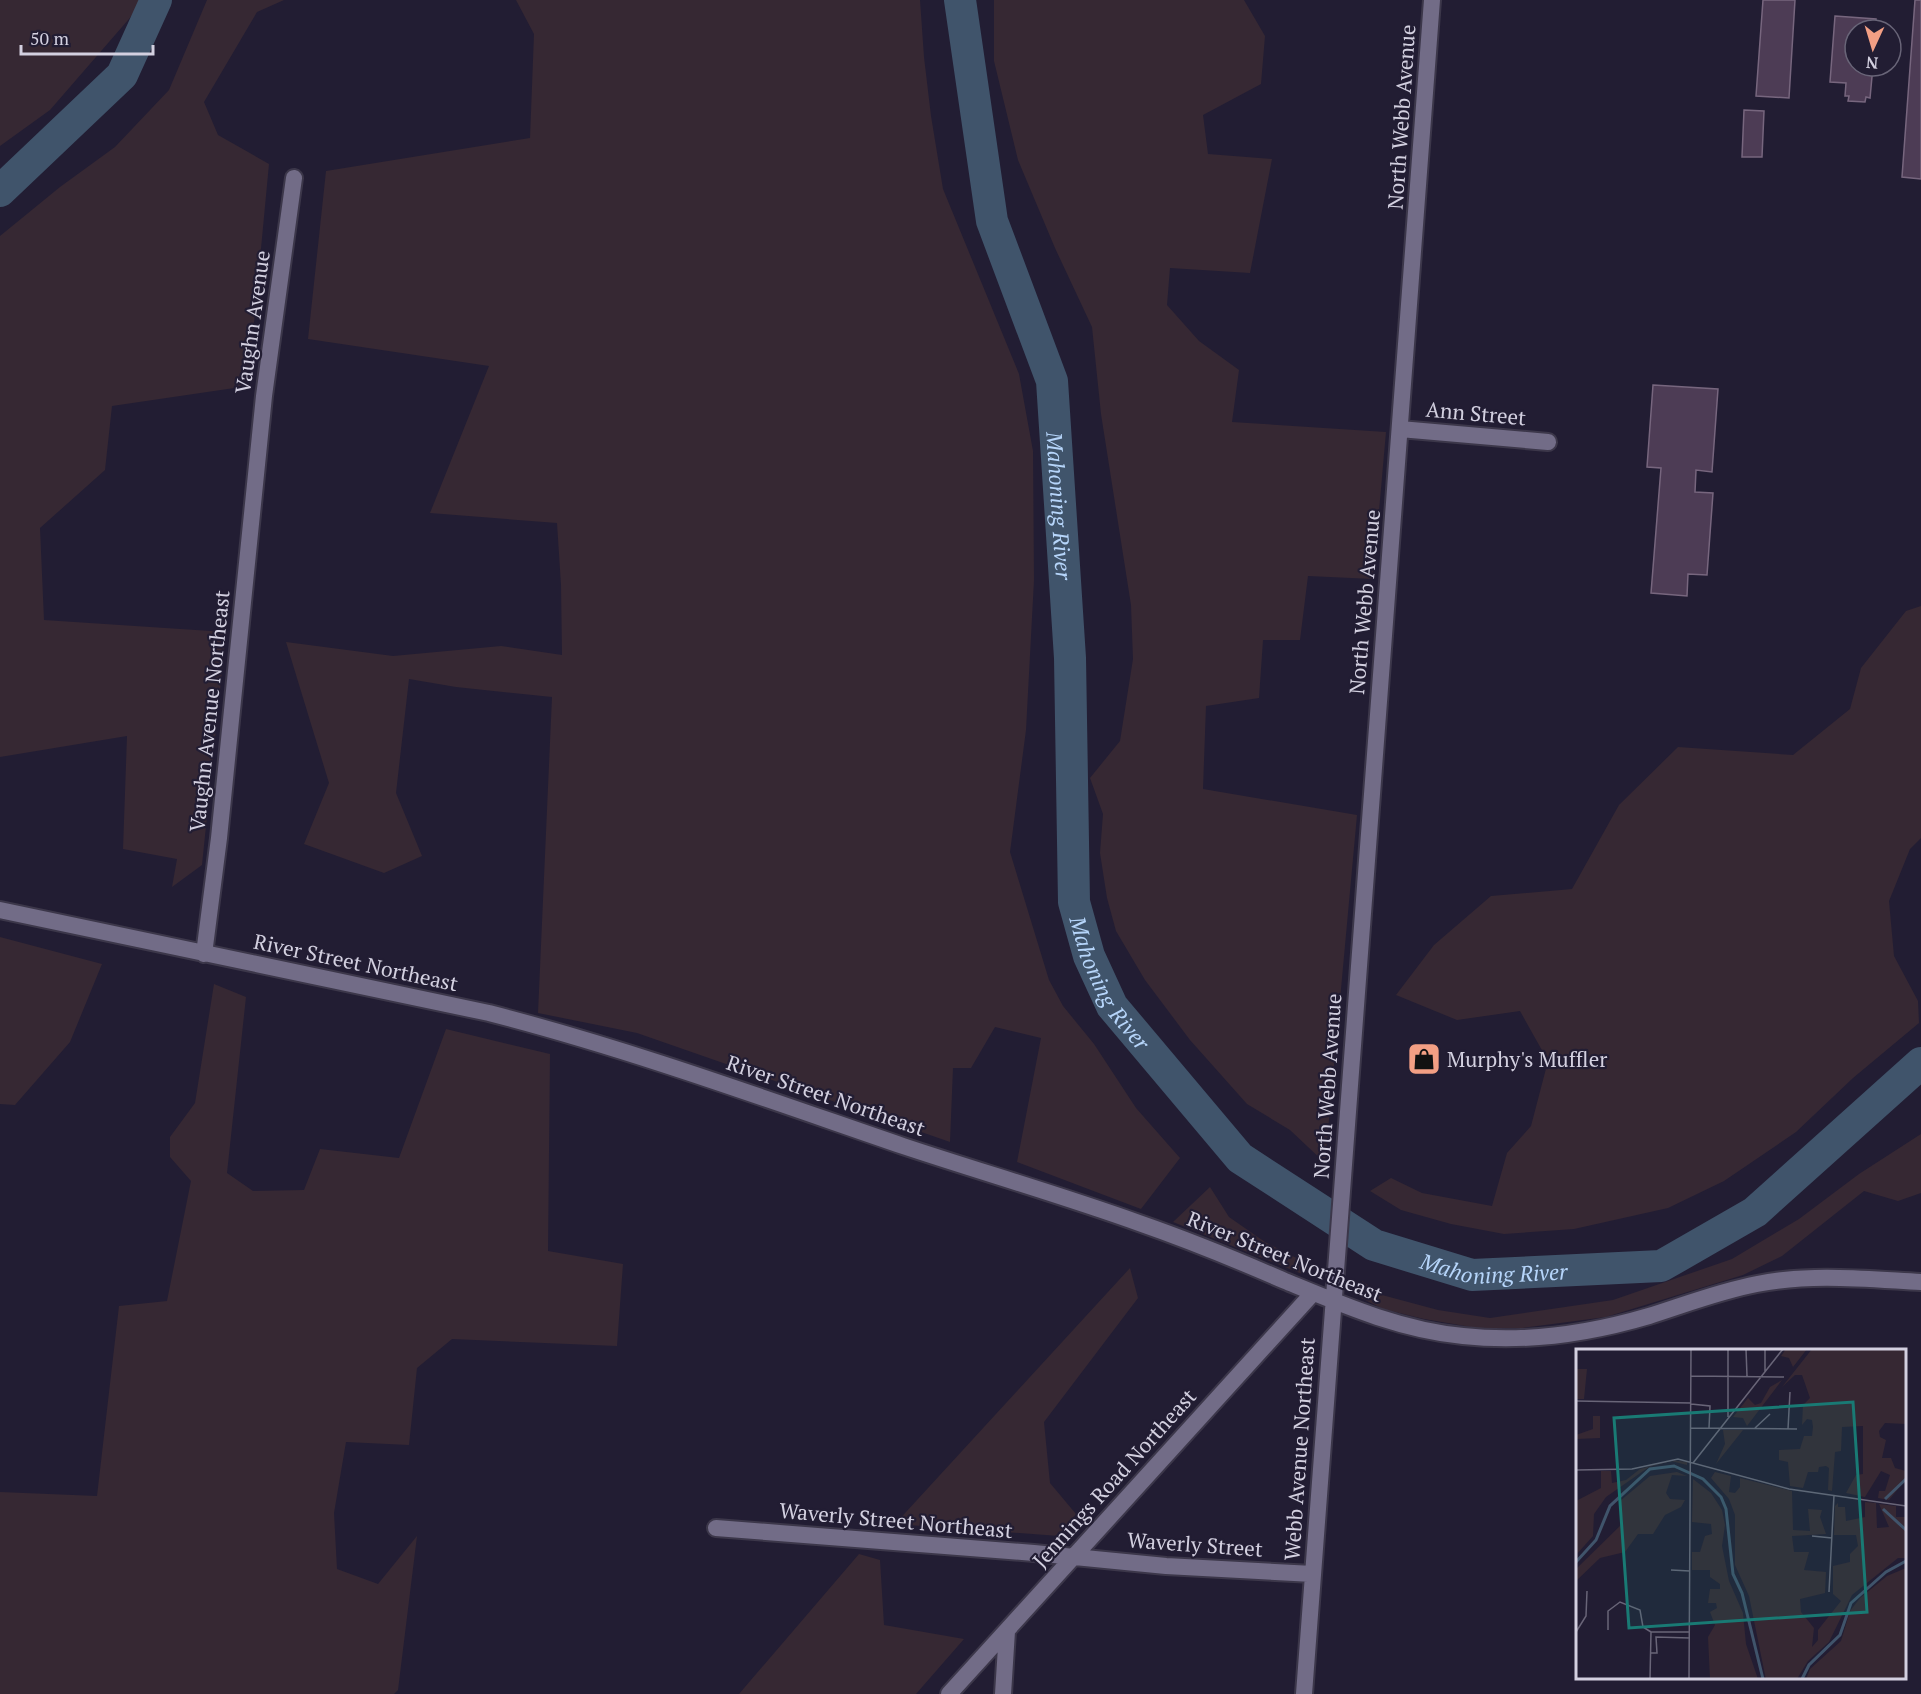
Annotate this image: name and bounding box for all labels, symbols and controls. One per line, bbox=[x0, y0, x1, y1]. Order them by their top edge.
scale bar bbox=[21, 18, 153, 56]
north arrow bbox=[1843, 18, 1903, 78]
street label: North Webb Avenue bbox=[1381, 24, 1421, 210]
text: 50 m bbox=[30, 26, 70, 50]
text: N bbox=[1865, 52, 1879, 74]
street label: Vaughn Avenue bbox=[228, 248, 276, 396]
street label: Ann Street bbox=[1425, 395, 1527, 431]
water label: Mahoning River bbox=[1041, 430, 1079, 582]
street label: North Webb Avenue bbox=[1342, 508, 1386, 696]
street label: Vaughn Avenue Northeast bbox=[182, 589, 236, 833]
water label: Mahoning River bbox=[1064, 912, 1158, 1056]
street label: River Street Northeast bbox=[251, 927, 461, 997]
street label: North Webb Avenue bbox=[1307, 993, 1347, 1179]
shop icon: Murphy's Muffler bbox=[1406, 1041, 1442, 1077]
place label: Murphy's Muffler bbox=[1447, 1045, 1607, 1073]
street label: River Street Northeast bbox=[723, 1048, 929, 1142]
street label: River Street Northeast bbox=[1183, 1204, 1387, 1308]
water label: Mahoning River bbox=[1416, 1245, 1569, 1289]
street label: Webb Avenue Northeast bbox=[1277, 1336, 1321, 1561]
inset map bbox=[1576, 1349, 1906, 1679]
street label: Jennings Road Northeast bbox=[1026, 1382, 1202, 1574]
street label: Waverly Street Northeast bbox=[778, 1496, 1014, 1544]
street label: Waverly Street bbox=[1126, 1525, 1264, 1563]

